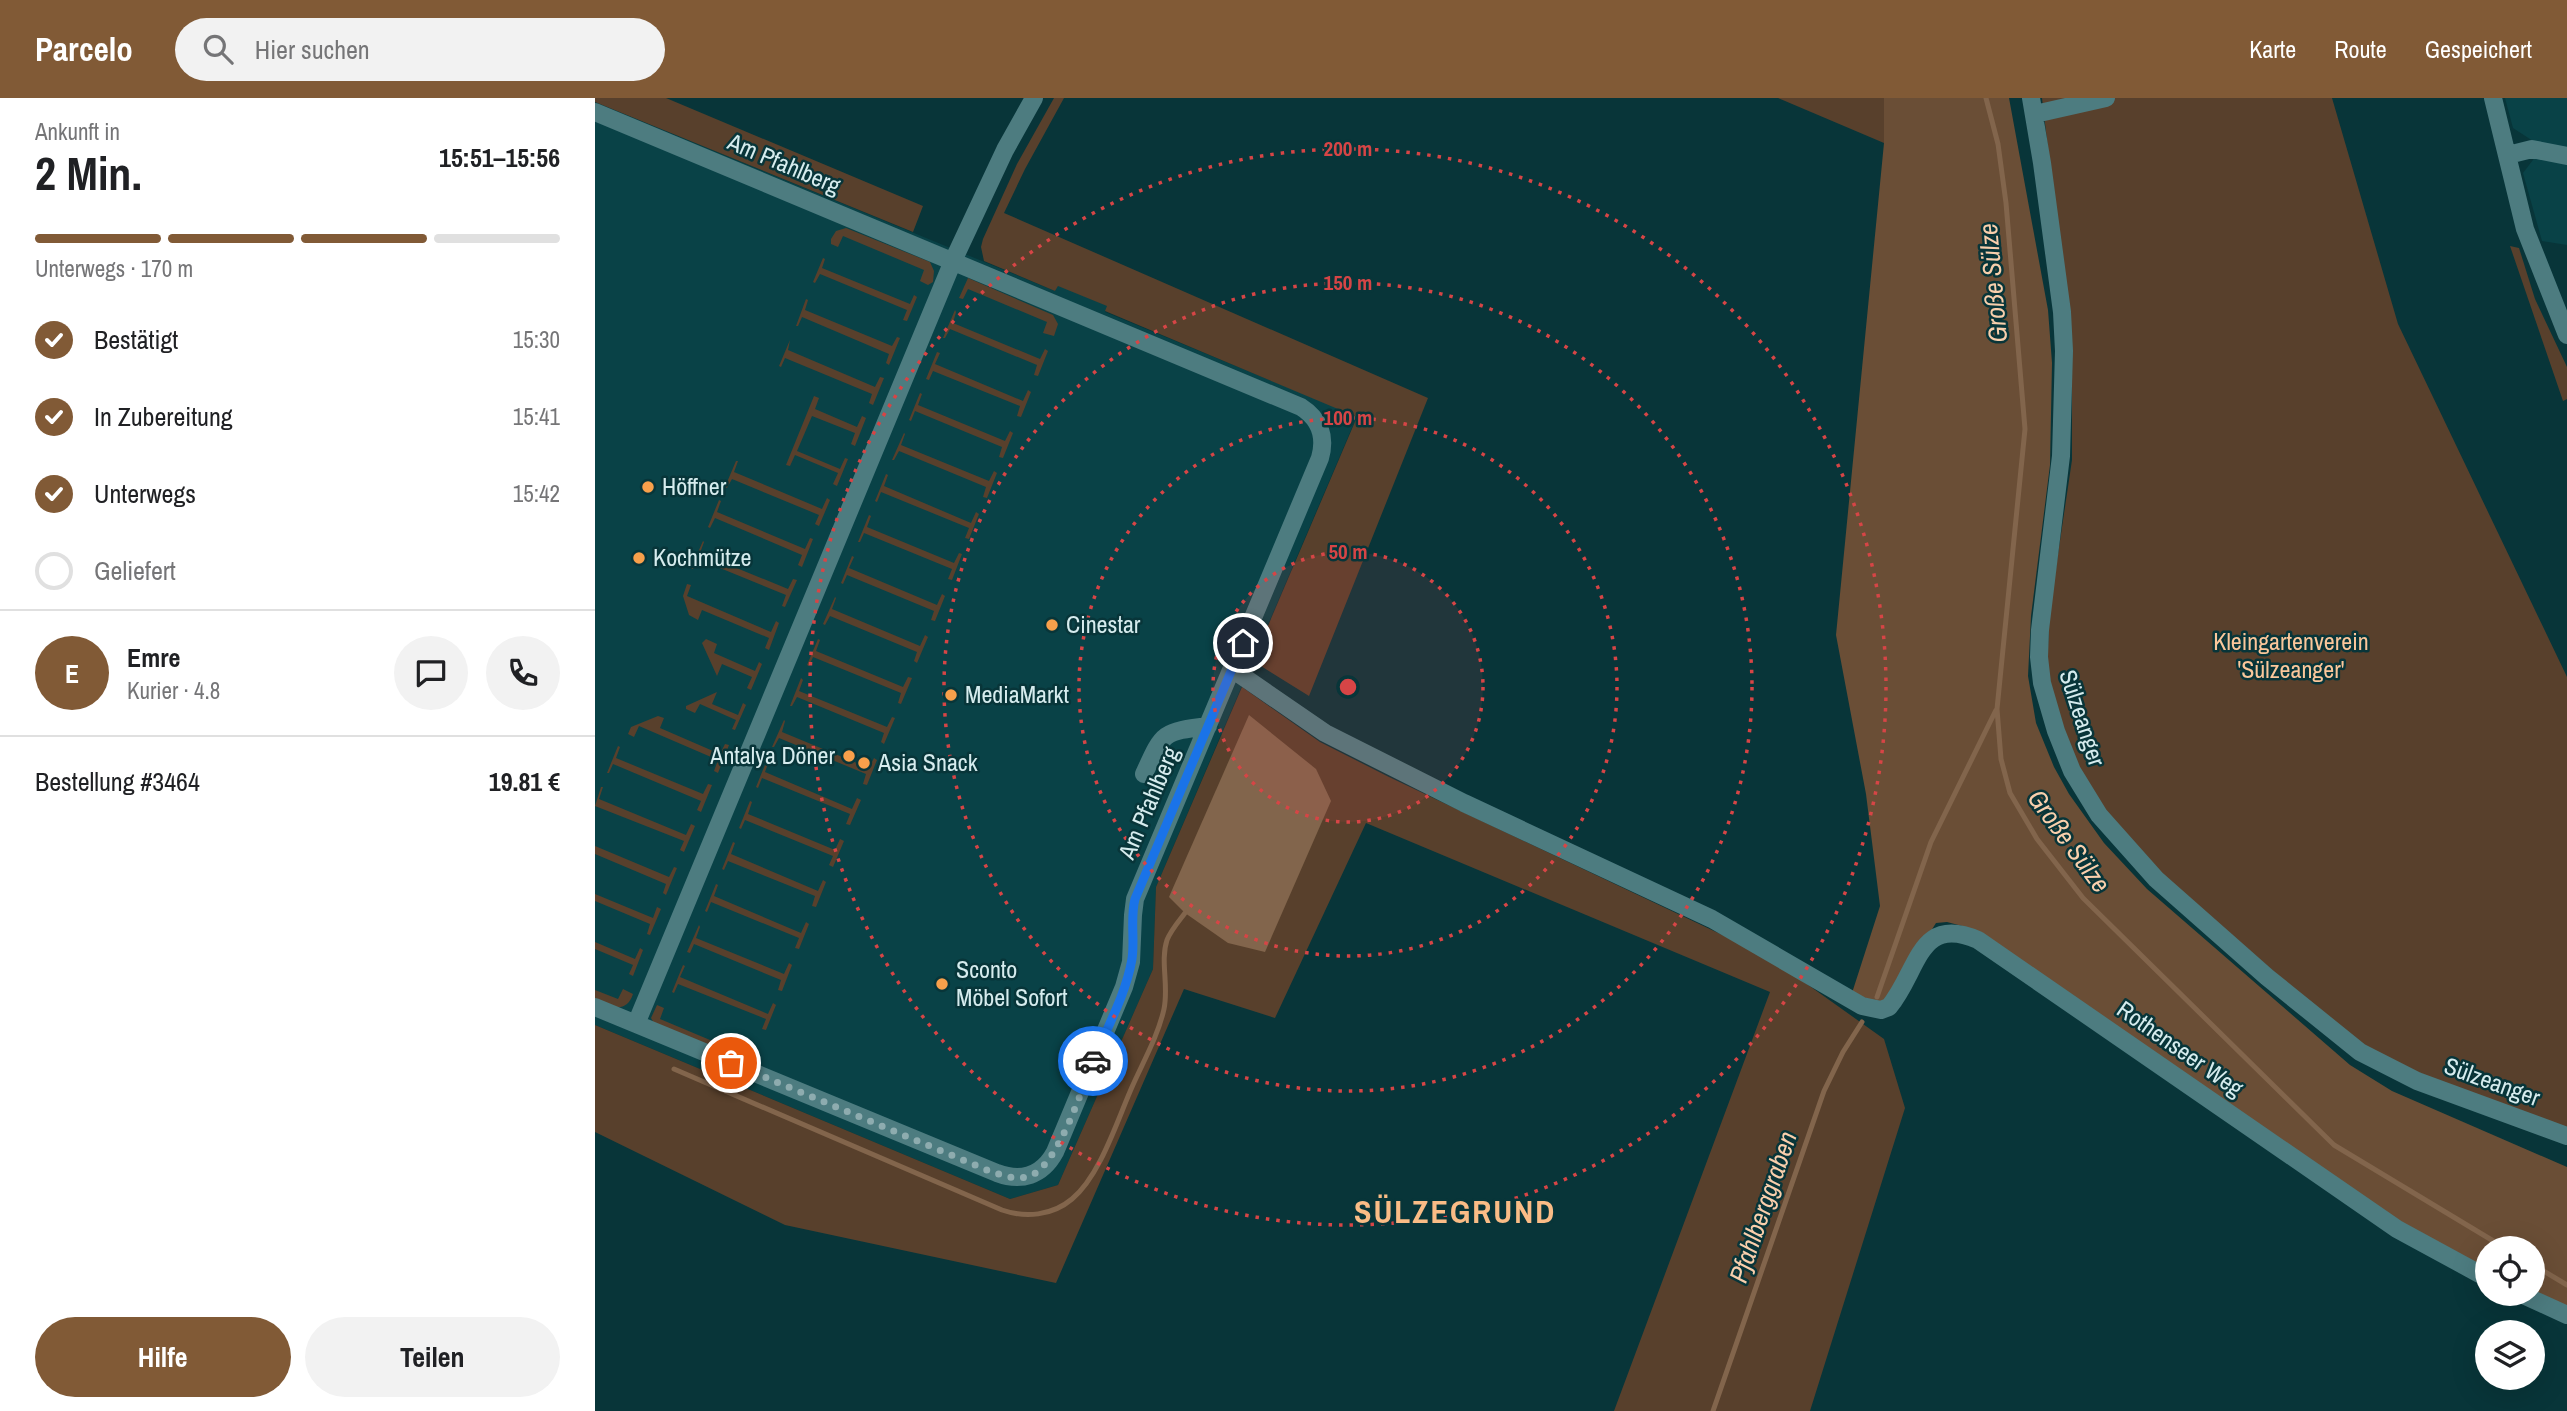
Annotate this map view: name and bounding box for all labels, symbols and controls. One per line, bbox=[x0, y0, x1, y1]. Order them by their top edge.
search box bbox=[175, 18, 665, 81]
text: Parcelo bbox=[35, 27, 133, 71]
icon: search bbox=[199, 30, 237, 68]
text: Hier suchen bbox=[255, 32, 370, 67]
text: Karte bbox=[2249, 33, 2296, 65]
text: Route bbox=[2334, 33, 2387, 65]
text: Gespeichert bbox=[2425, 33, 2532, 65]
text: Ankunft in bbox=[35, 116, 120, 147]
street label: Am Pfahlberg bbox=[722, 125, 846, 201]
text: 200 m bbox=[1324, 134, 1372, 163]
text: 15:51–15:56 bbox=[439, 140, 560, 175]
text: 2 Min. bbox=[35, 142, 142, 204]
water label: Große Sülze bbox=[1970, 222, 2015, 344]
text: Unterwegs · 170 m bbox=[35, 253, 193, 284]
text: 150 m bbox=[1324, 268, 1372, 297]
icon: check bbox=[35, 321, 73, 359]
text: Bestätigt bbox=[94, 322, 178, 357]
text: 15:30 bbox=[513, 324, 560, 355]
icon: check bbox=[35, 398, 73, 436]
text: In Zubereitung bbox=[94, 399, 233, 434]
text: 15:41 bbox=[513, 401, 560, 432]
text: 100 m bbox=[1324, 403, 1372, 432]
place label: Höffner bbox=[662, 470, 727, 502]
icon: check bbox=[35, 475, 73, 513]
text: Unterwegs bbox=[94, 476, 196, 511]
text: 15:42 bbox=[513, 478, 560, 509]
marker: Höffner bbox=[640, 479, 656, 495]
text: 50 m bbox=[1328, 537, 1368, 566]
place label: Kochmütze bbox=[653, 541, 751, 573]
marker: Kochmütze bbox=[631, 550, 647, 566]
text: Geliefert bbox=[94, 553, 176, 588]
place label: Cinestar bbox=[1066, 608, 1141, 640]
pin bbox=[1213, 613, 1273, 673]
marker: Cinestar bbox=[1044, 617, 1060, 633]
icon: home bbox=[1224, 624, 1262, 662]
park label: Kleingartenverein 'Sülzeanger' bbox=[2213, 625, 2369, 685]
button: chat bbox=[394, 636, 468, 710]
button: phone bbox=[486, 636, 560, 710]
text: Emre bbox=[127, 640, 180, 675]
text: E bbox=[65, 656, 79, 691]
street label: Sülzeanger bbox=[2052, 665, 2114, 770]
text: Kurier · 4.8 bbox=[127, 675, 220, 706]
centre of rings bbox=[1336, 675, 1360, 699]
place label: MediaMarkt bbox=[965, 678, 1069, 710]
marker: MediaMarkt bbox=[943, 687, 959, 703]
place label: Antalya Döner bbox=[709, 739, 835, 771]
street label: Am Pfahlberg bbox=[1110, 741, 1186, 865]
place label: Asia Snack bbox=[877, 746, 978, 778]
marker: Antalya Döner bbox=[841, 748, 857, 764]
marker: Asia Snack bbox=[856, 755, 872, 771]
text: Bestellung #3464 bbox=[35, 764, 200, 799]
text: 19.81 € bbox=[489, 764, 560, 799]
water label: Große Sülze bbox=[2020, 782, 2119, 899]
place label: Sconto Möbel Sofort bbox=[956, 953, 1068, 1013]
marker: Sconto Möbel Sofort bbox=[934, 976, 950, 992]
street label: Rothenseer Weg bbox=[2111, 993, 2250, 1104]
courier bbox=[1058, 1026, 1128, 1096]
pin bbox=[701, 1033, 761, 1093]
icon: car bbox=[1074, 1042, 1112, 1080]
icon: bag bbox=[712, 1044, 750, 1082]
street label: Sülzeanger bbox=[2440, 1049, 2545, 1113]
water label: Pfahlberggraben bbox=[1720, 1127, 1805, 1287]
district label: SÜLZEGRUND bbox=[1354, 1190, 1556, 1233]
map controls bbox=[2475, 1236, 2545, 1390]
button: locate bbox=[2475, 1236, 2545, 1306]
button: Hilfe bbox=[35, 1317, 291, 1397]
button: Teilen bbox=[305, 1317, 560, 1397]
button: layers bbox=[2475, 1320, 2545, 1390]

